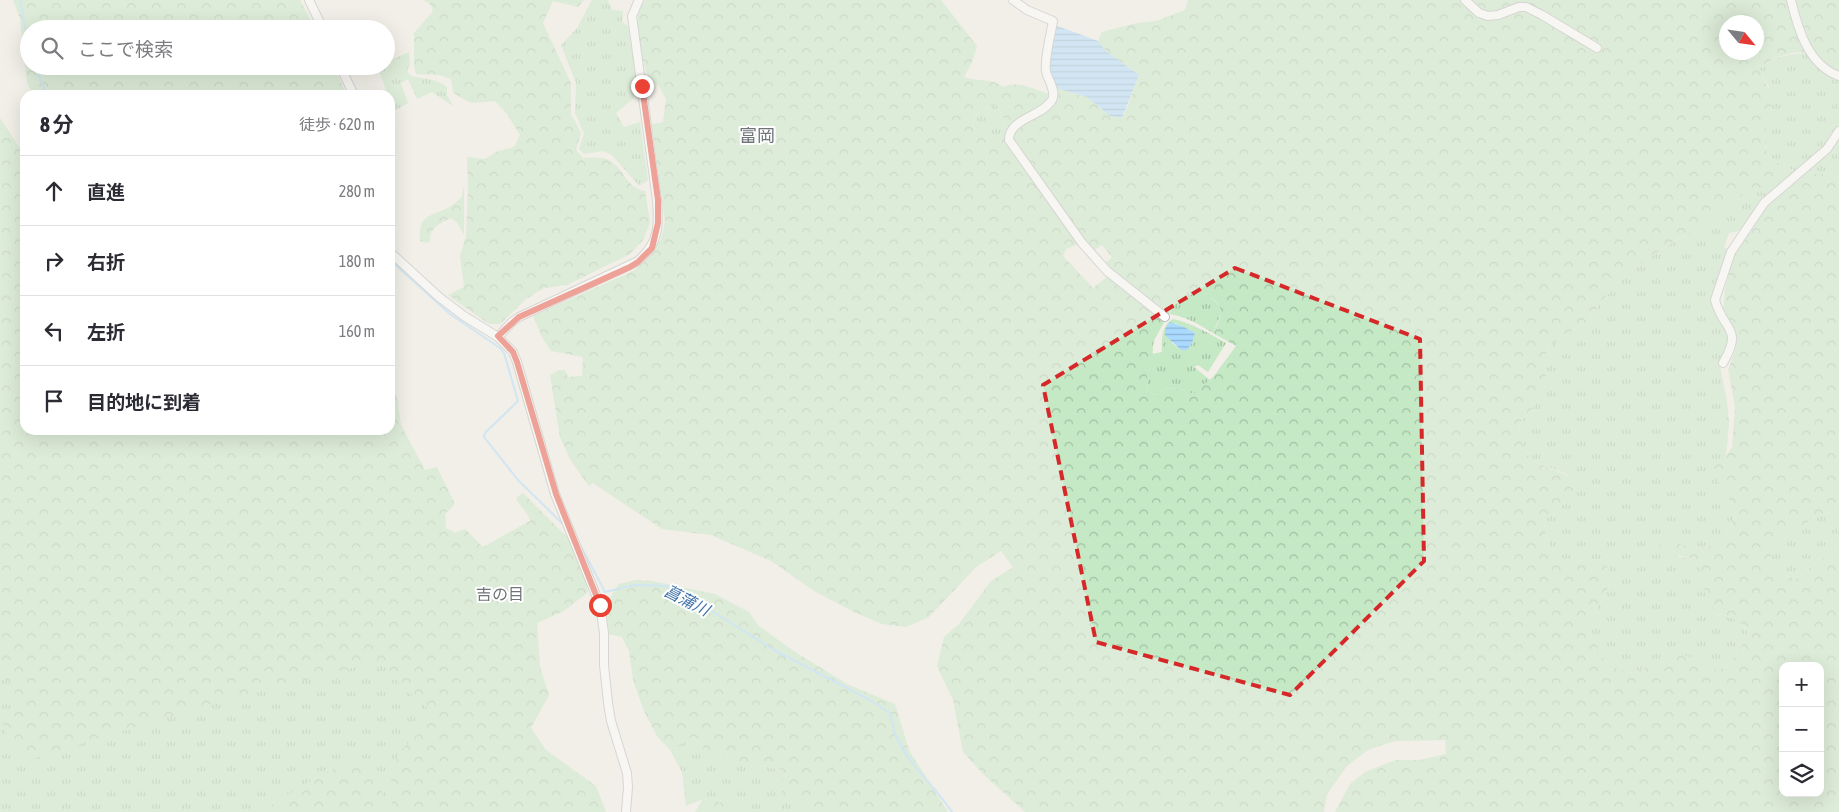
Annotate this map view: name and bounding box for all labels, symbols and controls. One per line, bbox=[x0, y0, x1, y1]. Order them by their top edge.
north arrow bbox=[1719, 15, 1764, 60]
search box bbox=[20, 20, 395, 75]
icon: search bbox=[38, 34, 66, 62]
text: ここで検索 bbox=[78, 38, 173, 60]
route end bbox=[631, 75, 654, 98]
text: 8 分 bbox=[40, 112, 74, 136]
text: 徒歩 · 620 m bbox=[299, 115, 375, 133]
district label: 富岡 bbox=[739, 125, 775, 146]
icon: ahead bbox=[40, 177, 68, 205]
text: 直進 bbox=[87, 181, 125, 203]
text: 280 m bbox=[339, 182, 375, 200]
icon: right bbox=[40, 247, 68, 275]
text: 右折 bbox=[87, 251, 125, 273]
text: 180 m bbox=[339, 252, 375, 270]
icon: left bbox=[40, 317, 68, 345]
text: 左折 bbox=[87, 321, 125, 343]
text: 160 m bbox=[339, 322, 375, 340]
icon: arrive bbox=[40, 387, 68, 415]
text: 目的地に到着 bbox=[87, 391, 201, 413]
water label: 菖蒲川 bbox=[662, 581, 714, 620]
district label: 吉の目 bbox=[476, 585, 524, 603]
route start bbox=[589, 594, 612, 617]
map controls bbox=[1779, 662, 1824, 797]
button: + bbox=[1779, 662, 1824, 707]
button: − bbox=[1779, 707, 1824, 752]
button: layers bbox=[1779, 752, 1824, 797]

